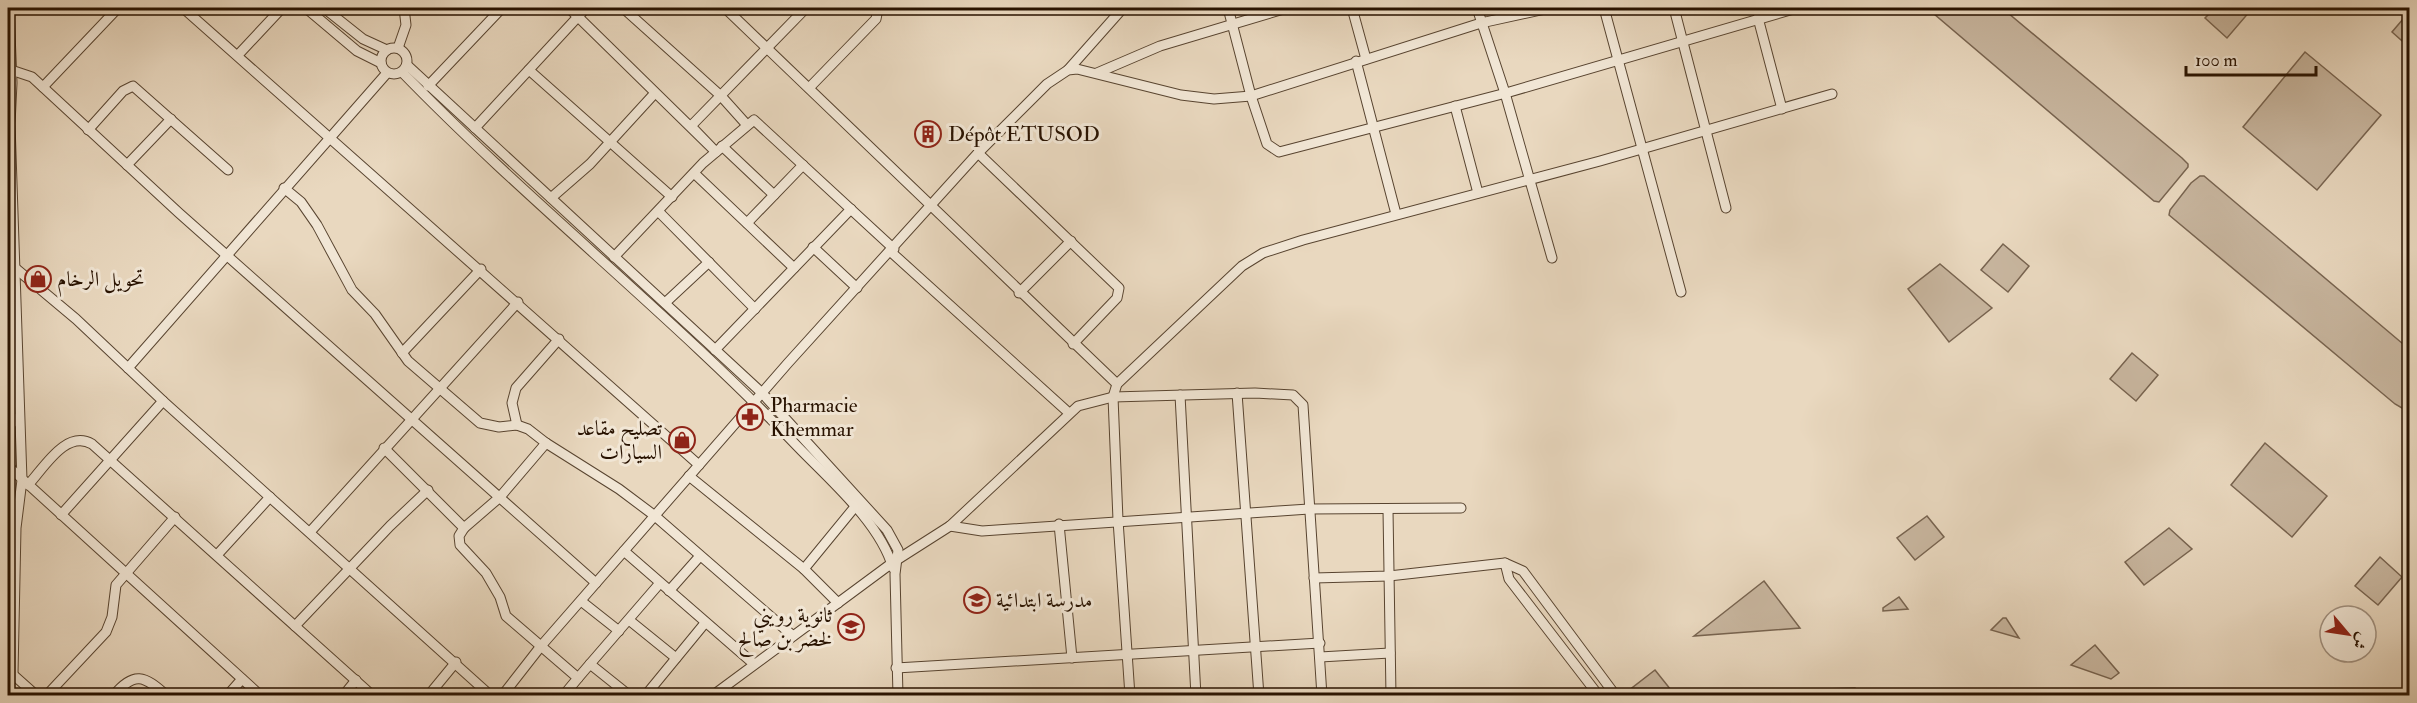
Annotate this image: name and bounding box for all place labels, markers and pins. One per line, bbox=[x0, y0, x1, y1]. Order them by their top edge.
building icon: Dépôt ETUSOD bbox=[913, 119, 943, 149]
place label: Dépôt ETUSOD bbox=[948, 121, 1100, 148]
shop icon: تحويل الرخام bbox=[23, 264, 53, 294]
place label: تحويل الرخام bbox=[57, 266, 144, 297]
place label: Pharmacie Khemmar bbox=[770, 392, 858, 443]
pharmacy icon: Pharmacie Khemmar bbox=[735, 402, 765, 432]
place label: تصليح مقاعد السيارات bbox=[577, 415, 663, 466]
shop icon: تصليح مقاعد السيارات bbox=[667, 425, 697, 455]
school or university icon: مدرسة ابتدائية bbox=[962, 585, 992, 615]
place label: مدرسة ابتدائية bbox=[996, 587, 1092, 614]
place label: ثانوية رويني لخضر بن صالح bbox=[738, 602, 833, 657]
school or university icon: ثانوية رويني لخضر بن صالح bbox=[836, 612, 866, 642]

